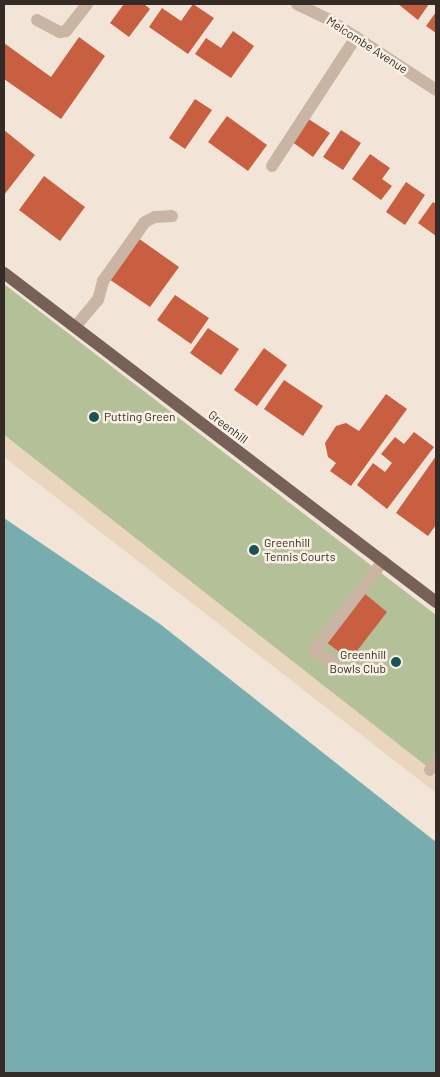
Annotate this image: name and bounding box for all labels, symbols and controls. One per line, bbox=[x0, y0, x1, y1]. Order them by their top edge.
street label: Melcombe Avenue bbox=[324, 13, 410, 77]
street label: Greenhill bbox=[205, 407, 251, 447]
place label: Putting Green bbox=[104, 410, 176, 424]
marker: Putting Green bbox=[88, 411, 100, 423]
place label: Greenhill Tennis Courts bbox=[264, 536, 335, 564]
marker: Greenhill Tennis Courts bbox=[248, 544, 260, 556]
place label: Greenhill Bowls Club bbox=[330, 648, 386, 676]
marker: Greenhill Bowls Club bbox=[390, 656, 402, 668]

